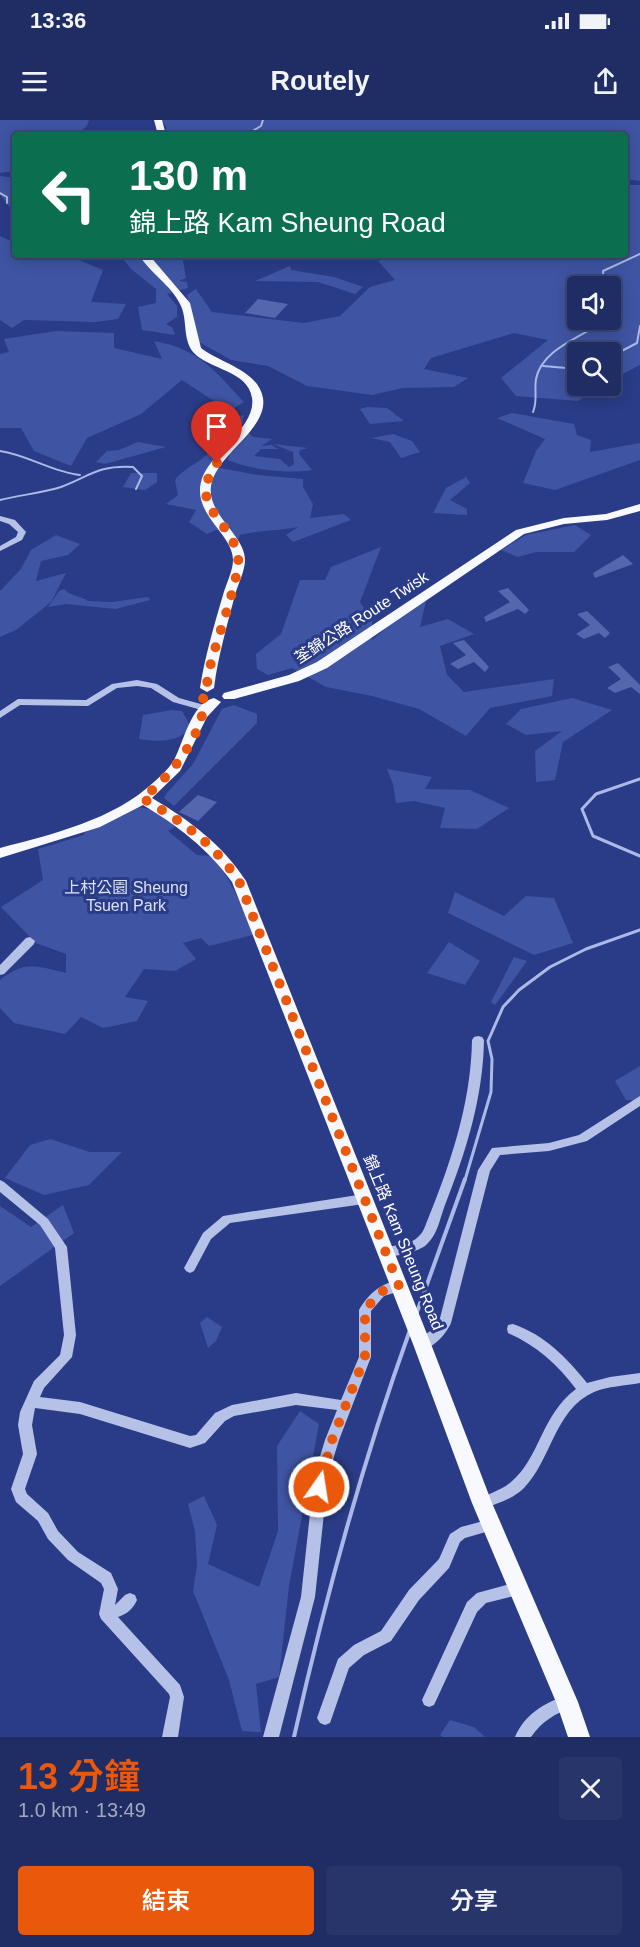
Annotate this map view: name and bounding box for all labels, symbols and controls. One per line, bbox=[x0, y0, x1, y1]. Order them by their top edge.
text: 13:36 bbox=[30, 8, 86, 33]
icon: menu bbox=[18, 65, 51, 98]
icon: share bbox=[589, 65, 622, 98]
text: Routely bbox=[270, 66, 370, 96]
text: 130 m bbox=[129, 152, 248, 199]
icon: left bbox=[30, 156, 108, 234]
text: 錦上路 Kam Sheung Road bbox=[129, 208, 446, 238]
map controls bbox=[567, 276, 621, 396]
button: sound bbox=[567, 276, 621, 330]
button: search bbox=[567, 342, 621, 396]
pin bbox=[191, 401, 242, 463]
icon: arrive bbox=[200, 410, 233, 443]
street label: 荃錦公路 Route Twisk bbox=[292, 567, 432, 667]
park label: 上村公園 Sheung Tsuen Park bbox=[64, 879, 188, 914]
street label: 錦上路 Kam Sheung Road bbox=[361, 1152, 447, 1332]
position arrow bbox=[287, 1455, 351, 1519]
text: 13 分鐘 bbox=[18, 1756, 140, 1797]
button: close bbox=[559, 1757, 622, 1820]
text: 1.0 km · 13:49 bbox=[18, 1799, 146, 1821]
button: 結束 bbox=[18, 1866, 314, 1935]
button: 分享 bbox=[326, 1866, 622, 1935]

